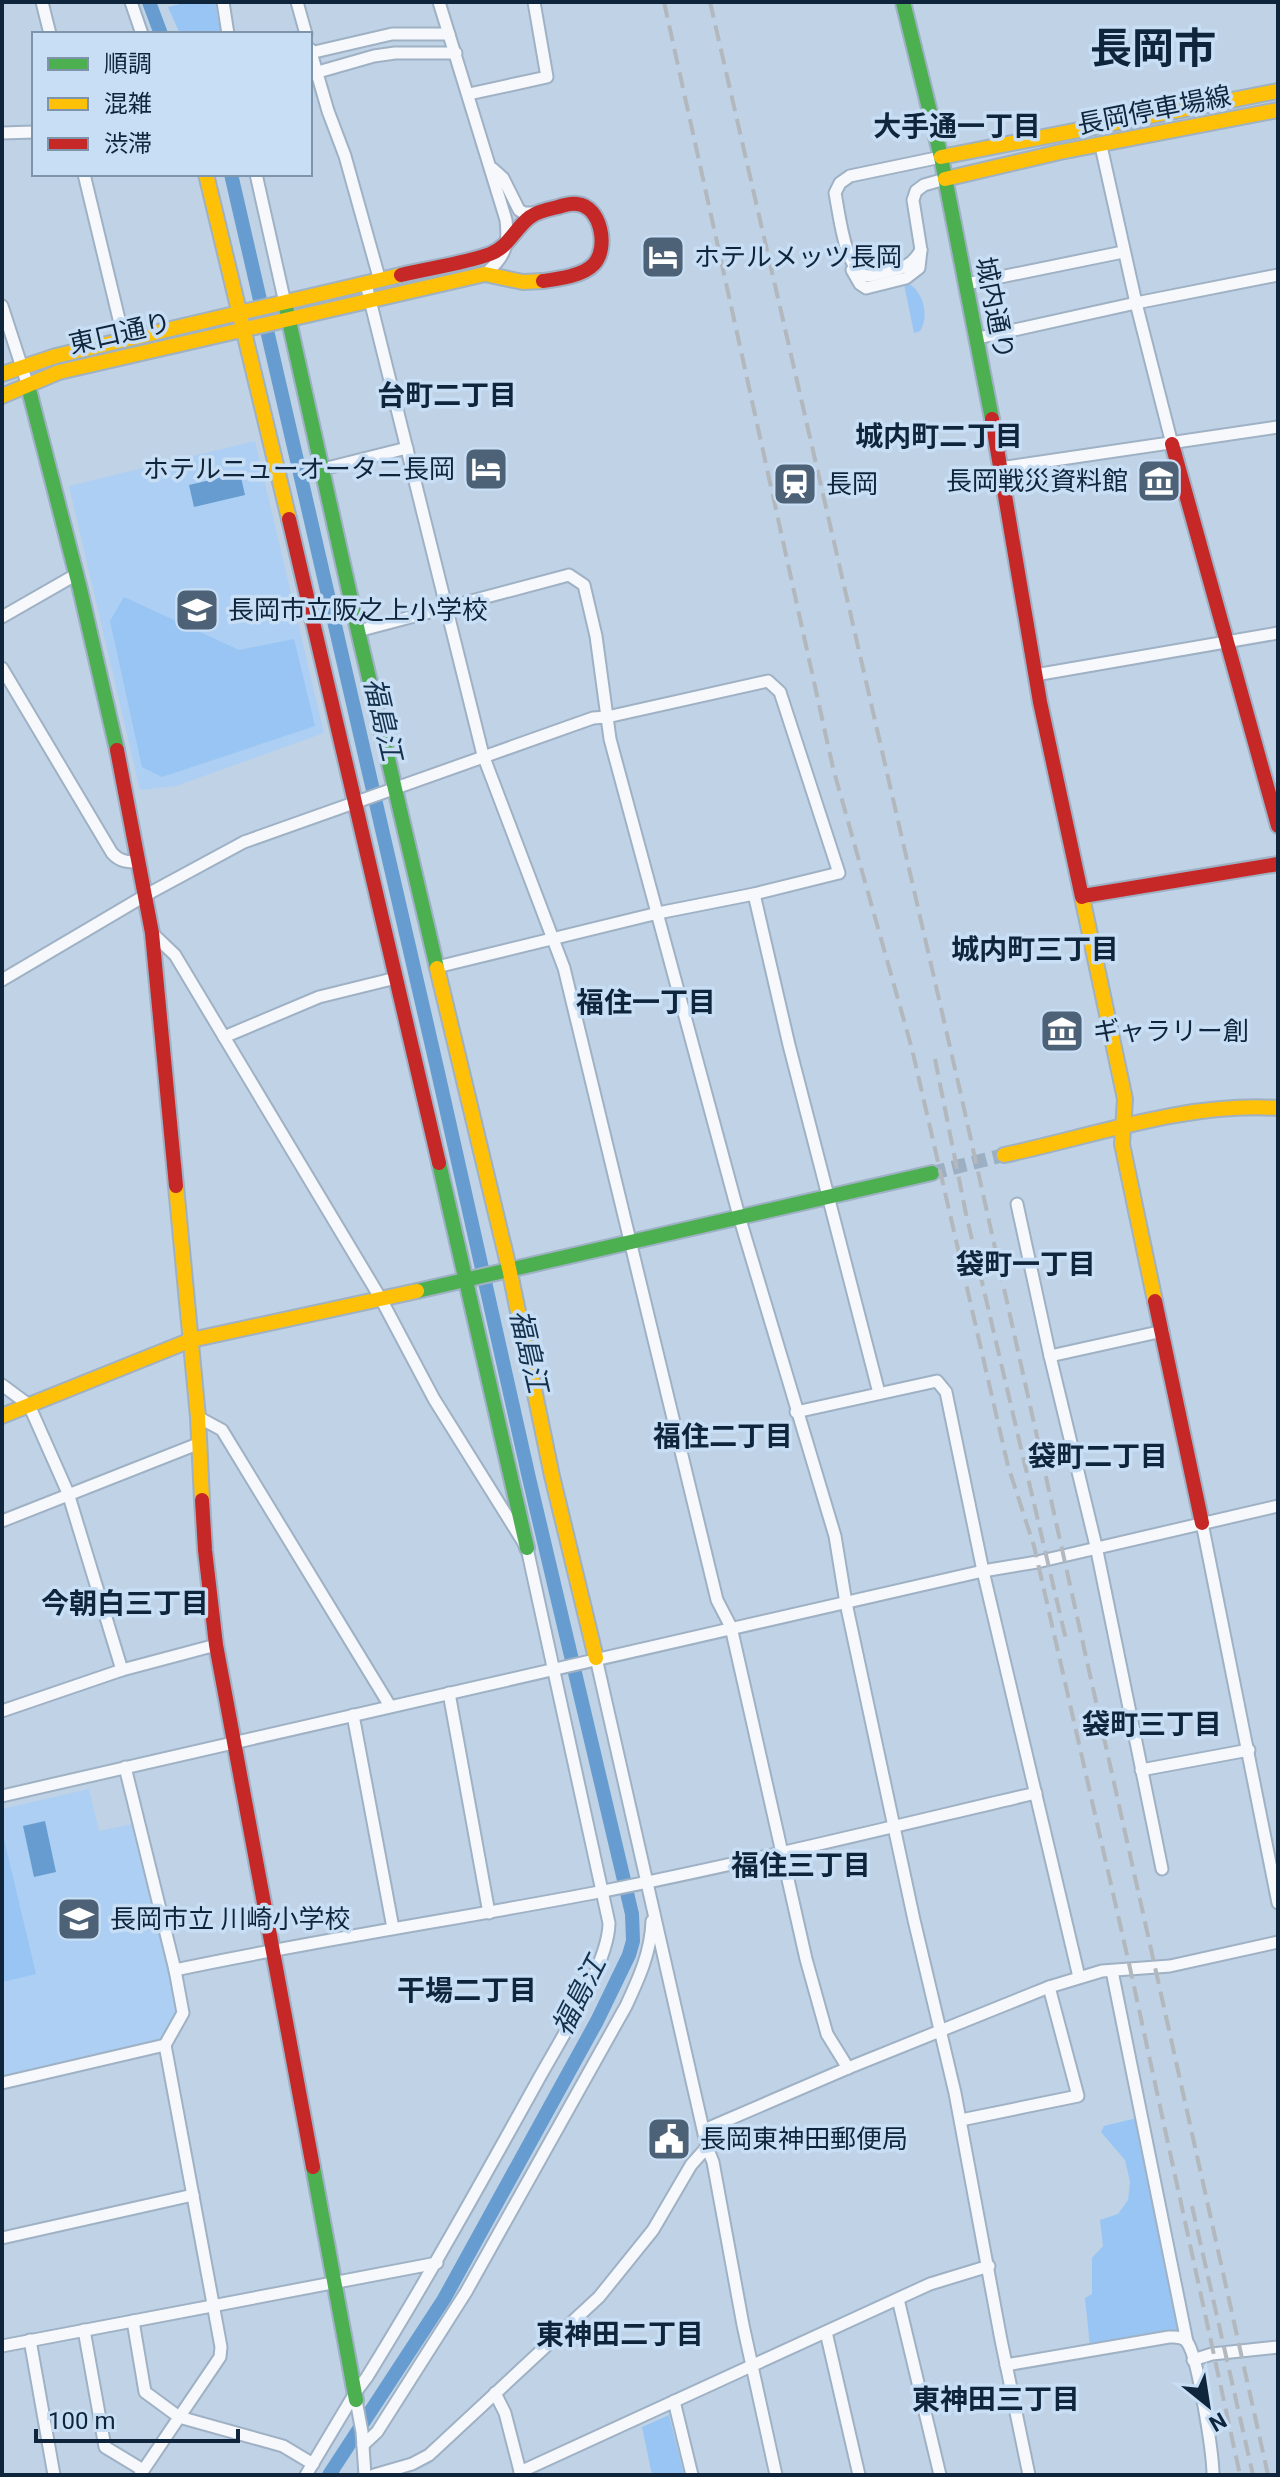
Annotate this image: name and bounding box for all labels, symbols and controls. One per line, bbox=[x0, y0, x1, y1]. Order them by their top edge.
district label: 長岡市 bbox=[1090, 24, 1216, 73]
legend bbox=[32, 32, 312, 176]
text: 順調 bbox=[104, 50, 152, 78]
street label: 長岡停車場線 bbox=[1075, 80, 1233, 140]
text: 混雑 bbox=[104, 90, 152, 118]
district label: 大手通一丁目 bbox=[873, 110, 1041, 143]
text: 渋滞 bbox=[104, 130, 152, 158]
hotel icon: ホテルメッツ長岡 bbox=[639, 233, 687, 281]
place label: ホテルメッツ長岡 bbox=[694, 242, 902, 272]
street label: 城内通り bbox=[970, 254, 1020, 362]
street label: 東口通り bbox=[66, 307, 174, 359]
district label: 台町二丁目 bbox=[377, 379, 517, 412]
district label: 城内町二丁目 bbox=[855, 420, 1023, 453]
hotel icon: ホテルニューオータニ長岡 bbox=[462, 445, 510, 493]
place label: ホテルニューオータニ長岡 bbox=[143, 454, 455, 484]
museum icon: 長岡戦災資料館 bbox=[1135, 457, 1183, 505]
station icon: 長岡 bbox=[771, 460, 819, 508]
place label: 長岡戦災資料館 bbox=[946, 466, 1128, 496]
place label: 長岡 bbox=[826, 469, 878, 499]
school or university icon: 長岡市立阪之上小学校 bbox=[173, 586, 221, 634]
place label: 長岡市立阪之上小学校 bbox=[228, 595, 488, 625]
water label: 福島江 bbox=[357, 674, 409, 767]
district label: 城内町三丁目 bbox=[951, 933, 1119, 966]
district label: 福住一丁目 bbox=[576, 986, 716, 1019]
museum icon: ギャラリー創 bbox=[1038, 1007, 1086, 1055]
place label: ギャラリー創 bbox=[1093, 1016, 1249, 1046]
district label: 袋町一丁目 bbox=[956, 1248, 1096, 1281]
water label: 福島江 bbox=[503, 1306, 555, 1399]
district label: 福住二丁目 bbox=[653, 1420, 793, 1453]
district label: 袋町二丁目 bbox=[1028, 1440, 1168, 1473]
district label: 今朝白三丁目 bbox=[41, 1587, 209, 1620]
district label: 袋町三丁目 bbox=[1082, 1708, 1222, 1741]
district label: 福住三丁目 bbox=[731, 1849, 871, 1882]
school or university icon: 長岡市立 川崎小学校 bbox=[55, 1895, 103, 1943]
place label: 長岡市立 川崎小学校 bbox=[110, 1904, 350, 1934]
water label: 福島江 bbox=[545, 1948, 614, 2041]
district label: 干場二丁目 bbox=[397, 1974, 537, 2007]
public building icon: 長岡東神田郵便局 bbox=[645, 2115, 693, 2163]
place label: 長岡東神田郵便局 bbox=[700, 2124, 908, 2154]
district label: 東神田二丁目 bbox=[536, 2318, 704, 2351]
north arrow bbox=[1168, 2365, 1248, 2445]
district label: 東神田三丁目 bbox=[912, 2383, 1080, 2416]
scale bar bbox=[36, 2393, 238, 2443]
text: 100 m bbox=[48, 2407, 115, 2435]
text: N bbox=[1205, 2407, 1231, 2437]

